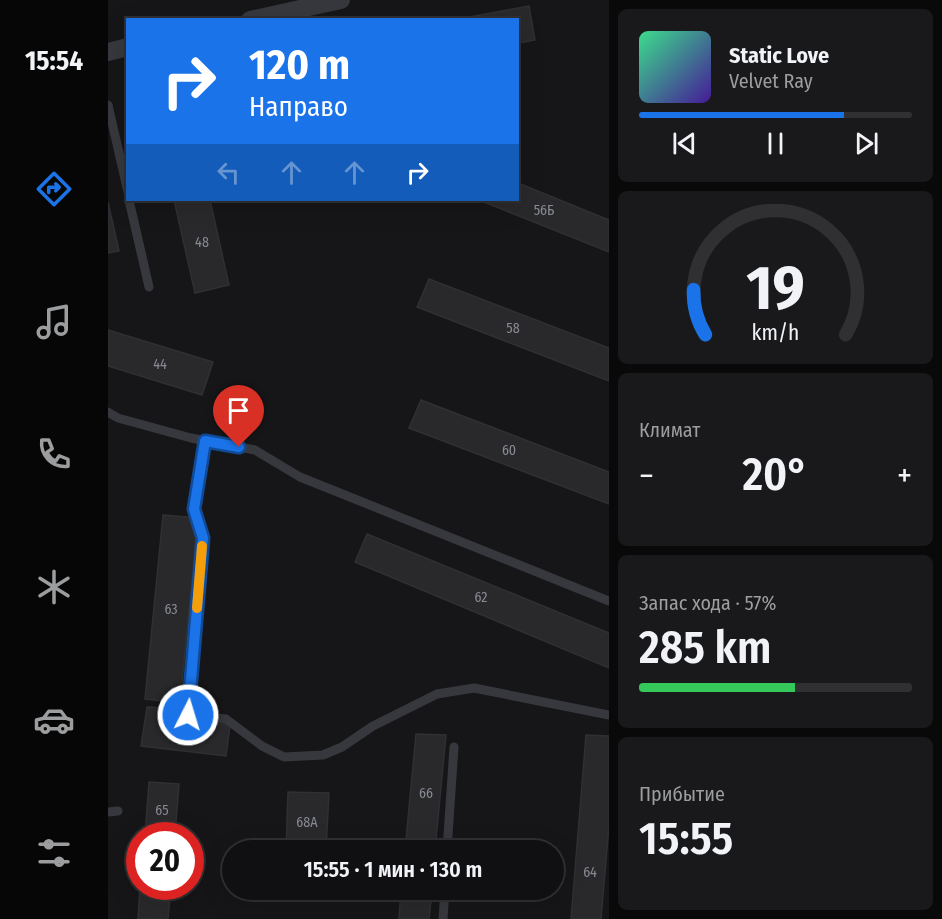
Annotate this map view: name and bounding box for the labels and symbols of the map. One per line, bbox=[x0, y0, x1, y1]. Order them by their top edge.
house number: 56Б bbox=[534, 202, 554, 219]
house number: 48 bbox=[195, 234, 209, 251]
house number: 58 bbox=[506, 320, 520, 337]
house number: 44 bbox=[153, 356, 167, 373]
pin bbox=[213, 385, 264, 447]
house number: 60 bbox=[502, 442, 516, 459]
house number: 62 bbox=[475, 589, 488, 606]
house number: 63 bbox=[164, 601, 178, 618]
position arrow bbox=[156, 683, 220, 747]
house number: 66 bbox=[419, 785, 433, 802]
house number: 65 bbox=[155, 802, 169, 819]
house number: 68А bbox=[296, 814, 318, 831]
speed limit sign: 20 bbox=[126, 822, 204, 900]
house number: 64 bbox=[583, 864, 597, 881]

